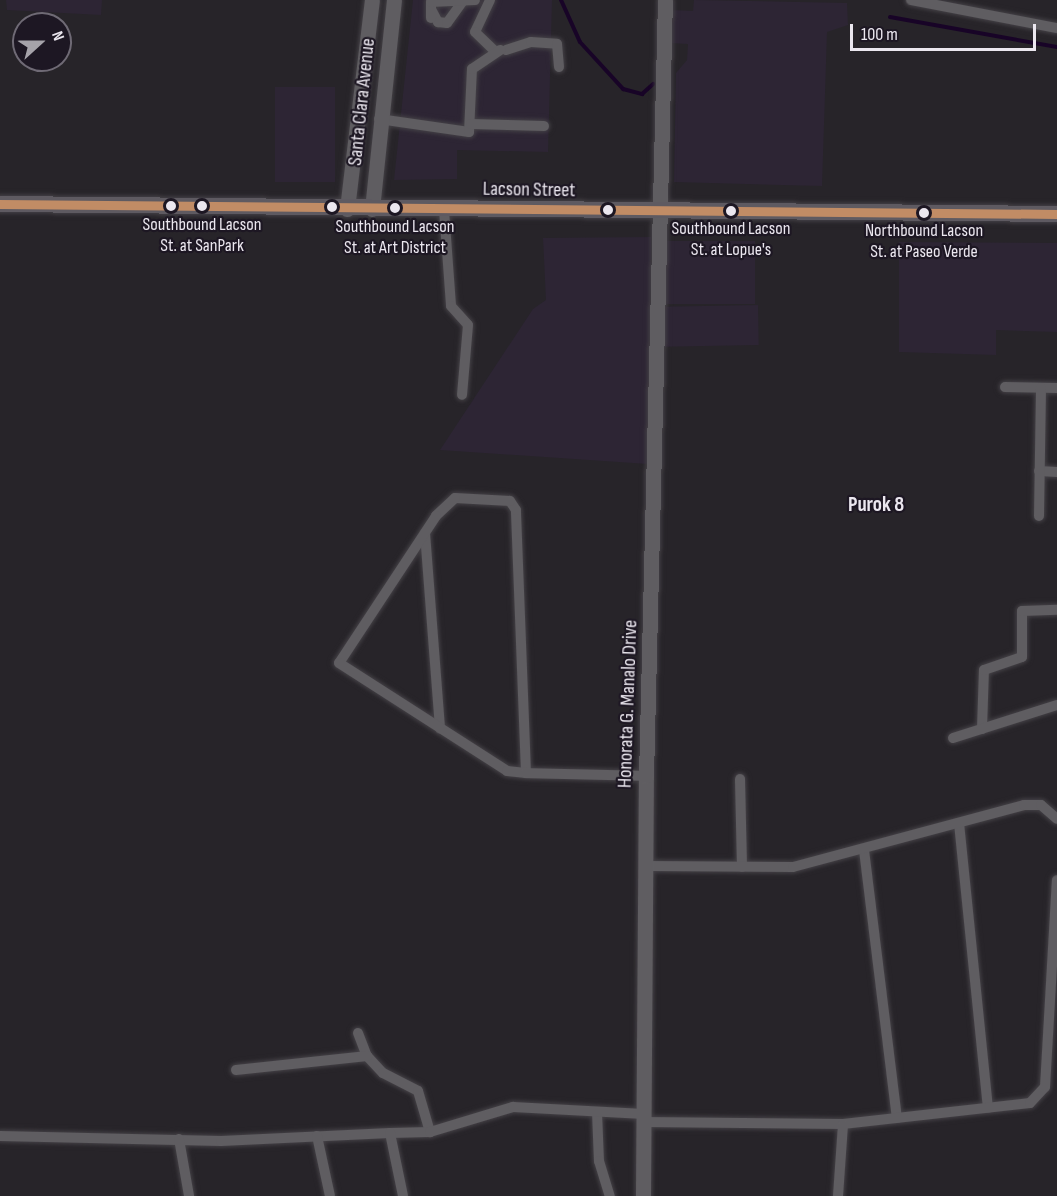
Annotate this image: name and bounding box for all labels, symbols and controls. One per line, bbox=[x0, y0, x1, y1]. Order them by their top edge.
north arrow bbox=[12, 12, 72, 72]
scale bar bbox=[853, 12, 1039, 50]
text: 100 m bbox=[861, 24, 898, 45]
text: N bbox=[47, 29, 68, 43]
street label: Santa Clara Avenue bbox=[343, 37, 381, 167]
street label: Lacson Street bbox=[483, 177, 575, 203]
unlabelled marker bbox=[165, 200, 177, 212]
marker: Southbound Lacson St. at SanPark bbox=[196, 200, 208, 212]
unlabelled marker bbox=[326, 201, 338, 213]
marker: Southbound Lacson St. at Art District bbox=[389, 202, 401, 214]
unlabelled marker bbox=[602, 204, 614, 216]
marker: Southbound Lacson St. at Lopue's bbox=[725, 205, 737, 217]
marker: Northbound Lacson St. at Paseo Verde bbox=[918, 207, 930, 219]
place label: Southbound Lacson St. at SanPark bbox=[143, 215, 261, 258]
place label: Southbound Lacson St. at Art District bbox=[336, 217, 454, 260]
place label: Southbound Lacson St. at Lopue's bbox=[672, 219, 790, 262]
place label: Northbound Lacson St. at Paseo Verde bbox=[865, 221, 983, 264]
district label: Purok 8 bbox=[848, 492, 904, 518]
street label: Honorata G. Manalo Drive bbox=[613, 620, 643, 788]

